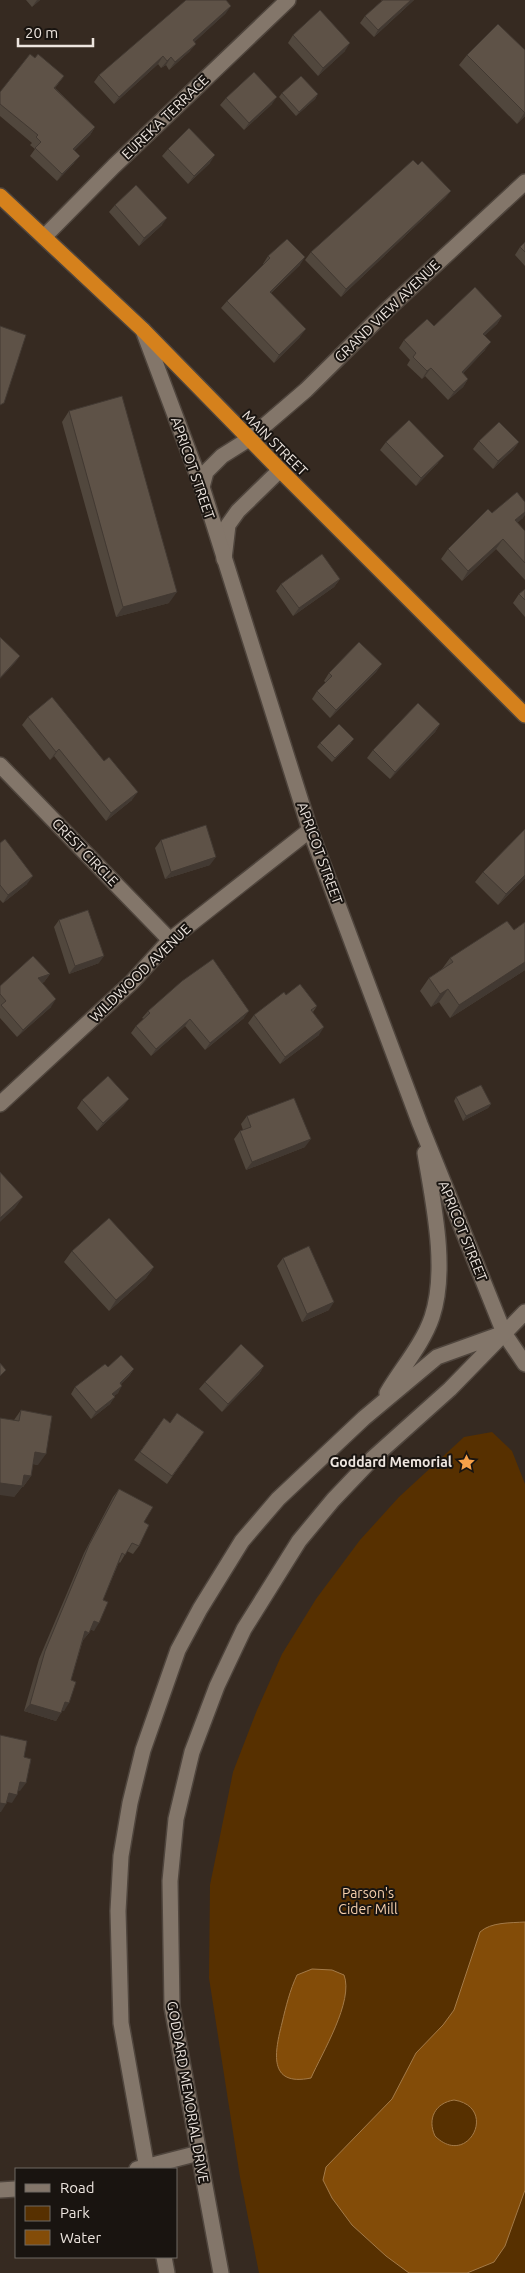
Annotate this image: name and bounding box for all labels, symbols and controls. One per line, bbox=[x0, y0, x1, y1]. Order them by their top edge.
scale bar bbox=[18, 15, 92, 47]
text: 20 m bbox=[25, 24, 58, 41]
street label: EUREKA TERRACE bbox=[118, 72, 212, 162]
street label: GRAND VIEW AVENUE bbox=[331, 257, 443, 365]
street label: MAIN STREET bbox=[239, 407, 311, 479]
street label: APRICOT STREET bbox=[168, 415, 218, 521]
street label: APRICOT STREET bbox=[294, 800, 346, 906]
street label: CREST CIRCLE bbox=[49, 815, 121, 889]
street label: WILDWOOD AVENUE bbox=[86, 921, 194, 1025]
street label: APRICOT STREET bbox=[436, 1178, 491, 1284]
place icon: Goddard Memorial bbox=[456, 1452, 476, 1472]
place label: Goddard Memorial bbox=[330, 1454, 452, 1470]
park label: Parson's Cider Mill bbox=[338, 1885, 398, 1917]
street label: GODDARD MEMORIAL DRIVE bbox=[164, 2000, 212, 2184]
legend bbox=[15, 2168, 178, 2258]
text: Road bbox=[60, 2179, 95, 2196]
text: Park bbox=[60, 2204, 90, 2221]
text: Water bbox=[60, 2229, 101, 2246]

